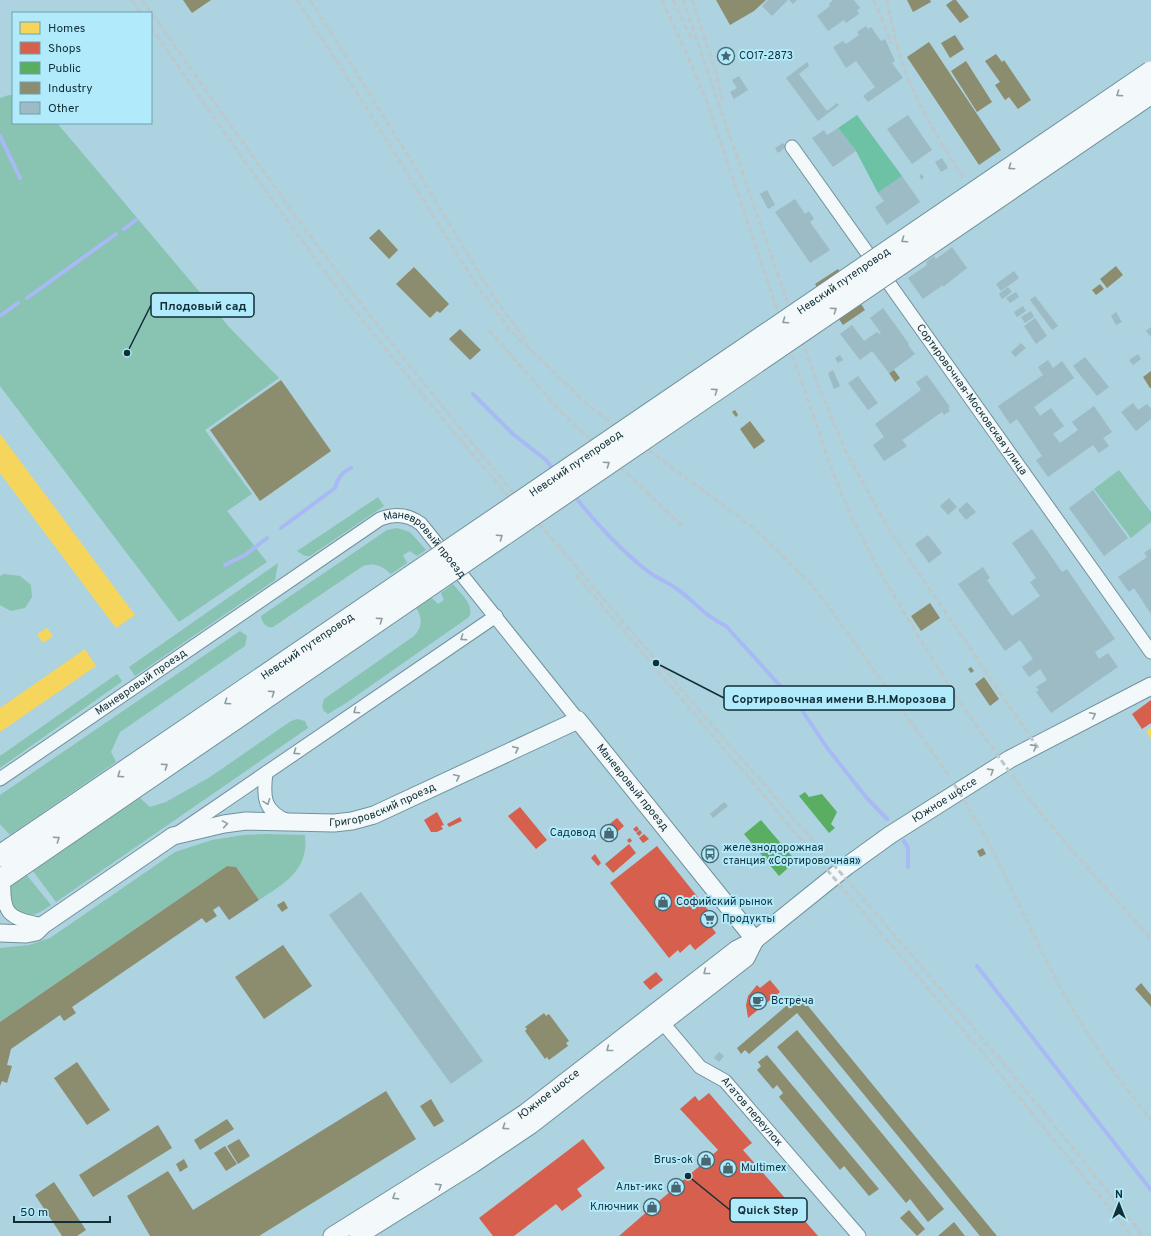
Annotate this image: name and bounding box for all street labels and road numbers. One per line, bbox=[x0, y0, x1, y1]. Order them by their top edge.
street label: Невский путепровод bbox=[795, 245, 893, 318]
street label: Сортировочная-Московская улица bbox=[913, 321, 1030, 478]
street label: Невский путепровод bbox=[527, 427, 625, 500]
street label: Маневровый проезд bbox=[382, 508, 469, 581]
street label: Невский путепровод bbox=[258, 610, 357, 683]
street label: Маневровый проезд bbox=[93, 646, 190, 719]
street label: Маневровый проезд bbox=[593, 741, 672, 834]
street label: Южное шоссе bbox=[910, 774, 980, 826]
street label: Григоровский проезд bbox=[329, 780, 438, 830]
street label: Южное шоссе bbox=[515, 1066, 583, 1123]
street label: Агатов переулок bbox=[718, 1074, 786, 1149]

